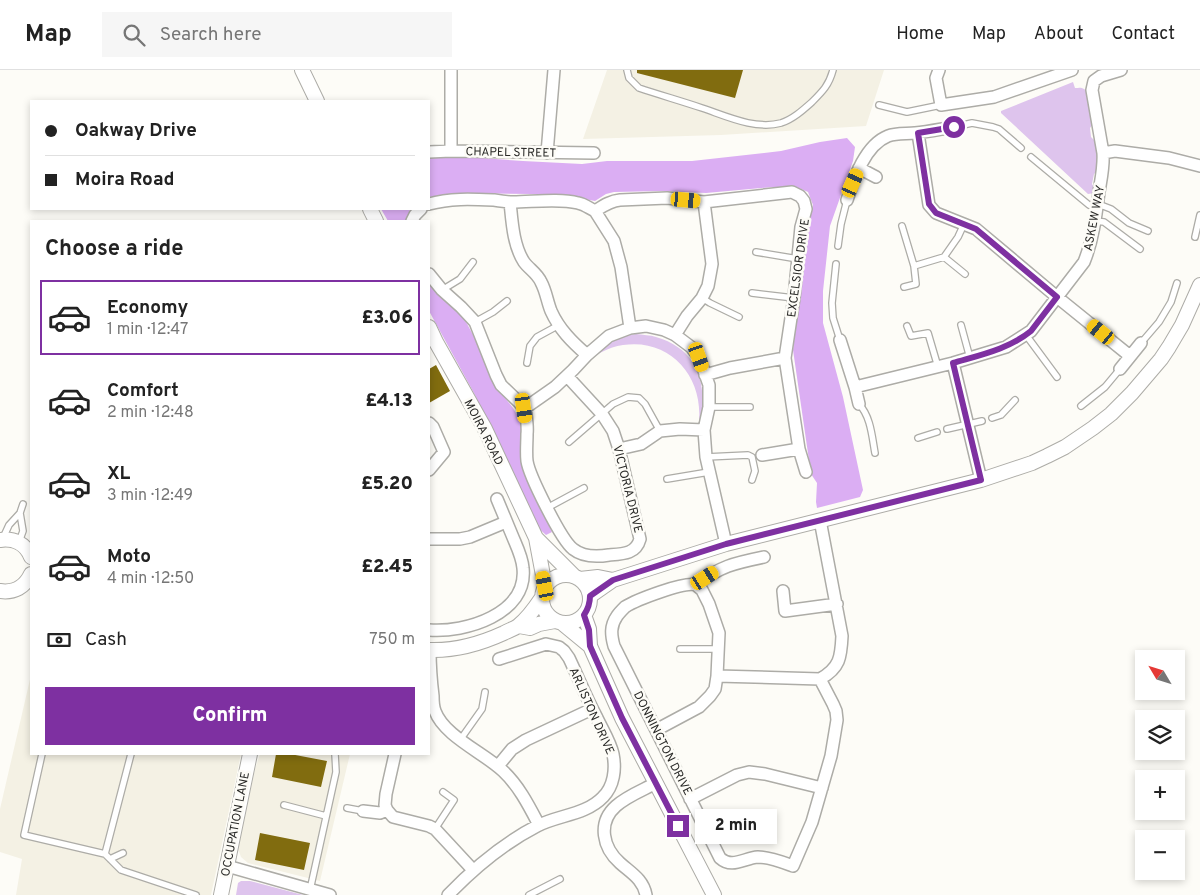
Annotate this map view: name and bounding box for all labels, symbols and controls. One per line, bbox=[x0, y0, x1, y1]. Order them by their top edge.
search box bbox=[102, 12, 452, 57]
text: Map bbox=[25, 20, 72, 50]
icon: search bbox=[120, 21, 148, 49]
text: Search here bbox=[160, 23, 261, 47]
text: Home bbox=[896, 23, 944, 46]
text: Map bbox=[972, 23, 1006, 46]
text: About bbox=[1034, 23, 1083, 46]
text: Contact bbox=[1111, 23, 1175, 46]
route start bbox=[943, 116, 965, 138]
text: Oakway Drive bbox=[75, 119, 197, 143]
street label: CHAPEL STREET bbox=[465, 144, 557, 162]
car bbox=[840, 166, 865, 200]
text: Moira Road bbox=[75, 168, 175, 192]
street label: ASKEW WAY bbox=[1081, 184, 1109, 253]
car bbox=[670, 191, 701, 209]
street label: EXCELSIOR DRIVE bbox=[784, 218, 814, 319]
text: Choose a ride bbox=[45, 236, 183, 263]
icon: car bbox=[47, 295, 92, 340]
text: Economy bbox=[107, 296, 188, 320]
text: £3.06 bbox=[362, 306, 413, 330]
car bbox=[1084, 317, 1117, 347]
text: 1 min · 12:47 bbox=[107, 320, 188, 340]
car bbox=[687, 340, 710, 374]
icon: car bbox=[47, 378, 92, 423]
text: Comfort bbox=[107, 379, 179, 403]
text: £4.13 bbox=[365, 389, 413, 413]
car bbox=[514, 392, 533, 424]
street label: MOIRA ROAD bbox=[460, 397, 507, 468]
text: 2 min · 12:48 bbox=[107, 403, 194, 423]
street label: VICTORIA DRIVE bbox=[608, 444, 646, 535]
icon: car bbox=[47, 461, 92, 506]
text: XL bbox=[107, 462, 130, 486]
text: £5.20 bbox=[361, 472, 413, 496]
text: 3 min · 12:49 bbox=[107, 486, 193, 506]
icon: car bbox=[47, 544, 92, 589]
text: Moto bbox=[107, 545, 151, 569]
text: £2.45 bbox=[361, 555, 413, 579]
car bbox=[688, 564, 721, 592]
text: 4 min · 12:50 bbox=[107, 569, 194, 589]
car bbox=[534, 570, 555, 602]
icon: cash bbox=[45, 626, 73, 654]
text: Cash bbox=[85, 628, 127, 652]
text: 750 m bbox=[369, 630, 415, 650]
north arrow bbox=[1135, 650, 1185, 700]
map controls bbox=[1135, 650, 1185, 880]
street label: ARLISTON DRIVE bbox=[565, 665, 617, 757]
button: Confirm bbox=[45, 687, 415, 745]
street label: DONNINGTON DRIVE bbox=[629, 689, 695, 798]
button: layers bbox=[1135, 710, 1185, 760]
street label: OCCUPATION LANE bbox=[218, 770, 254, 878]
button: + bbox=[1135, 770, 1185, 820]
callout: 2 min bbox=[696, 808, 778, 844]
route end bbox=[667, 815, 689, 837]
text: 2 min bbox=[715, 816, 757, 836]
button: − bbox=[1135, 830, 1185, 880]

